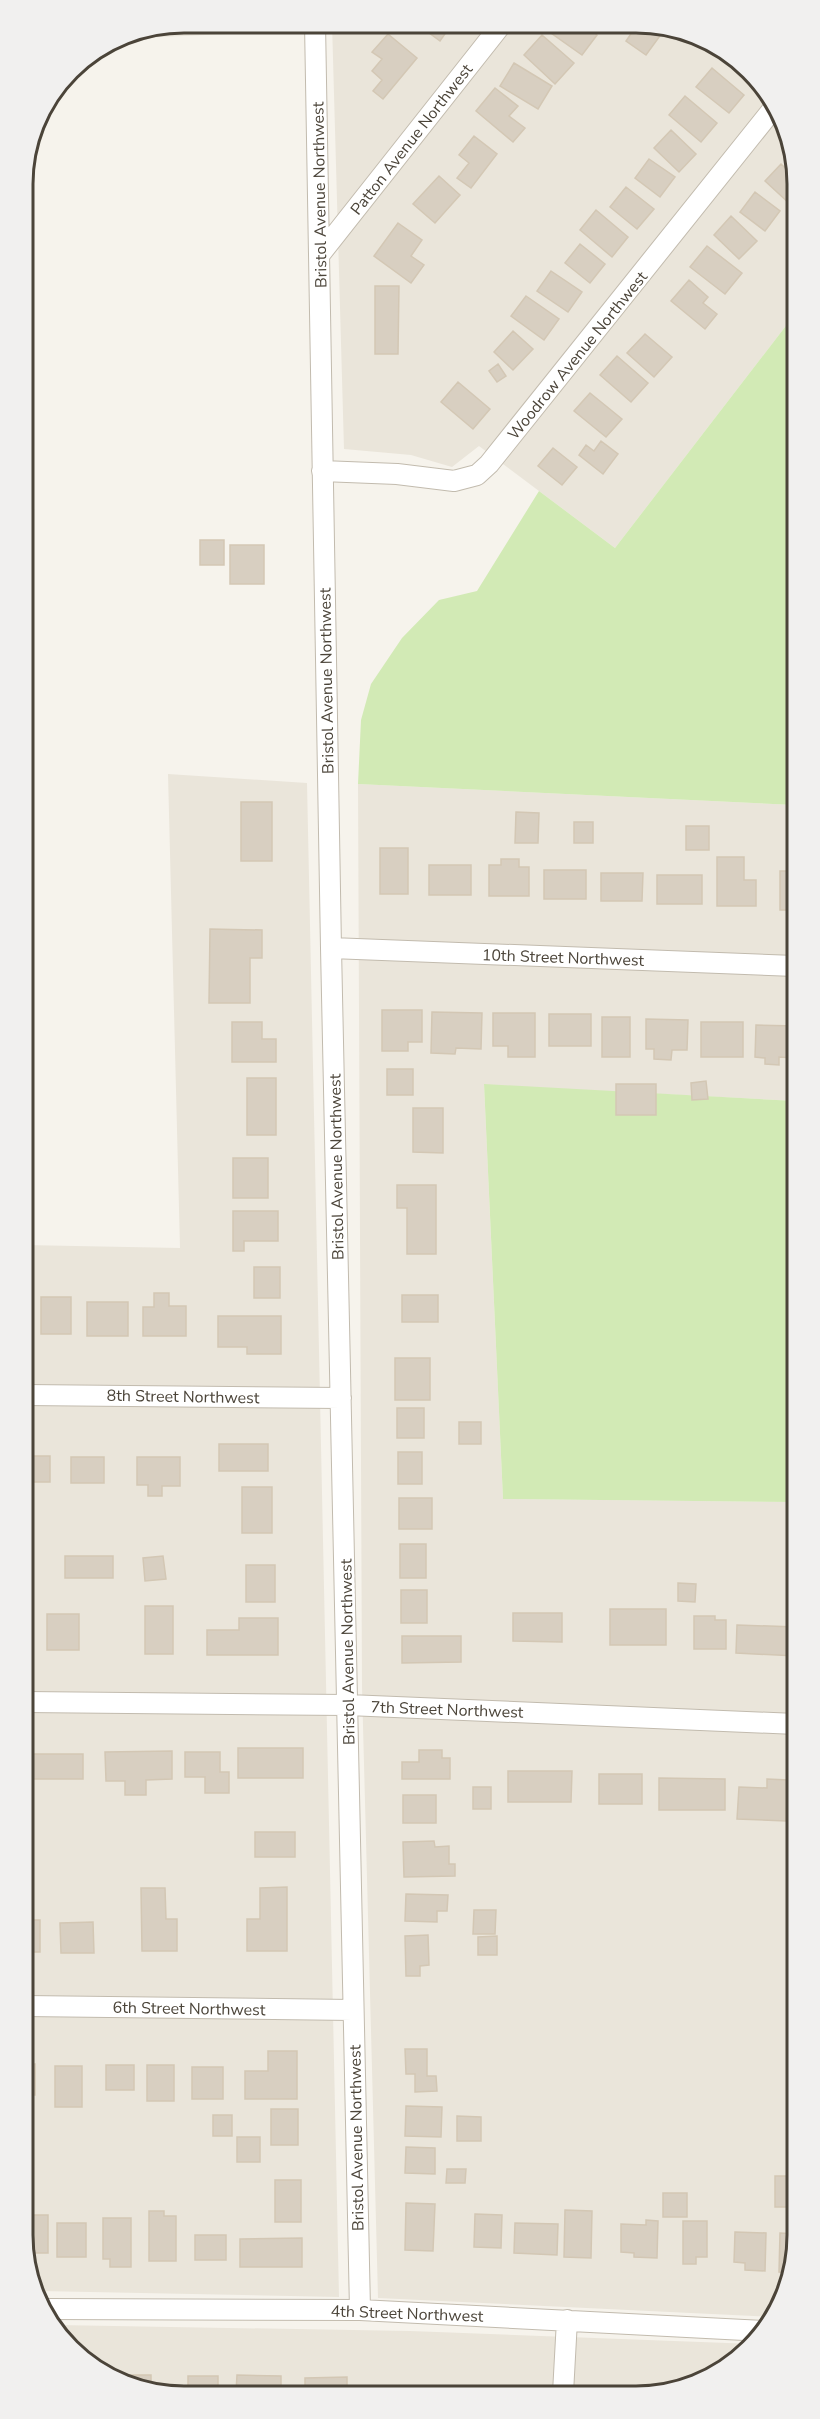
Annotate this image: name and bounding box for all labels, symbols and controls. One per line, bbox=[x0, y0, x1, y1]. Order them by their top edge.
street label: Patton Avenue Northwest bbox=[346, 59, 478, 220]
street label: Bristol Avenue Northwest bbox=[307, 101, 333, 288]
street label: Woodrow Avenue Northwest bbox=[503, 266, 653, 445]
street label: Bristol Avenue Northwest bbox=[314, 587, 340, 774]
street label: 10th Street Northwest bbox=[481, 944, 645, 972]
street label: Bristol Avenue Northwest bbox=[324, 1073, 350, 1260]
street label: 8th Street Northwest bbox=[106, 1385, 260, 1409]
street label: Bristol Avenue Northwest bbox=[335, 1558, 361, 1745]
street label: 7th Street Northwest bbox=[370, 1696, 524, 1724]
street label: 6th Street Northwest bbox=[112, 1997, 266, 2021]
street label: Bristol Avenue Northwest bbox=[344, 2044, 370, 2231]
street label: 4th Street Northwest bbox=[330, 2300, 484, 2328]

